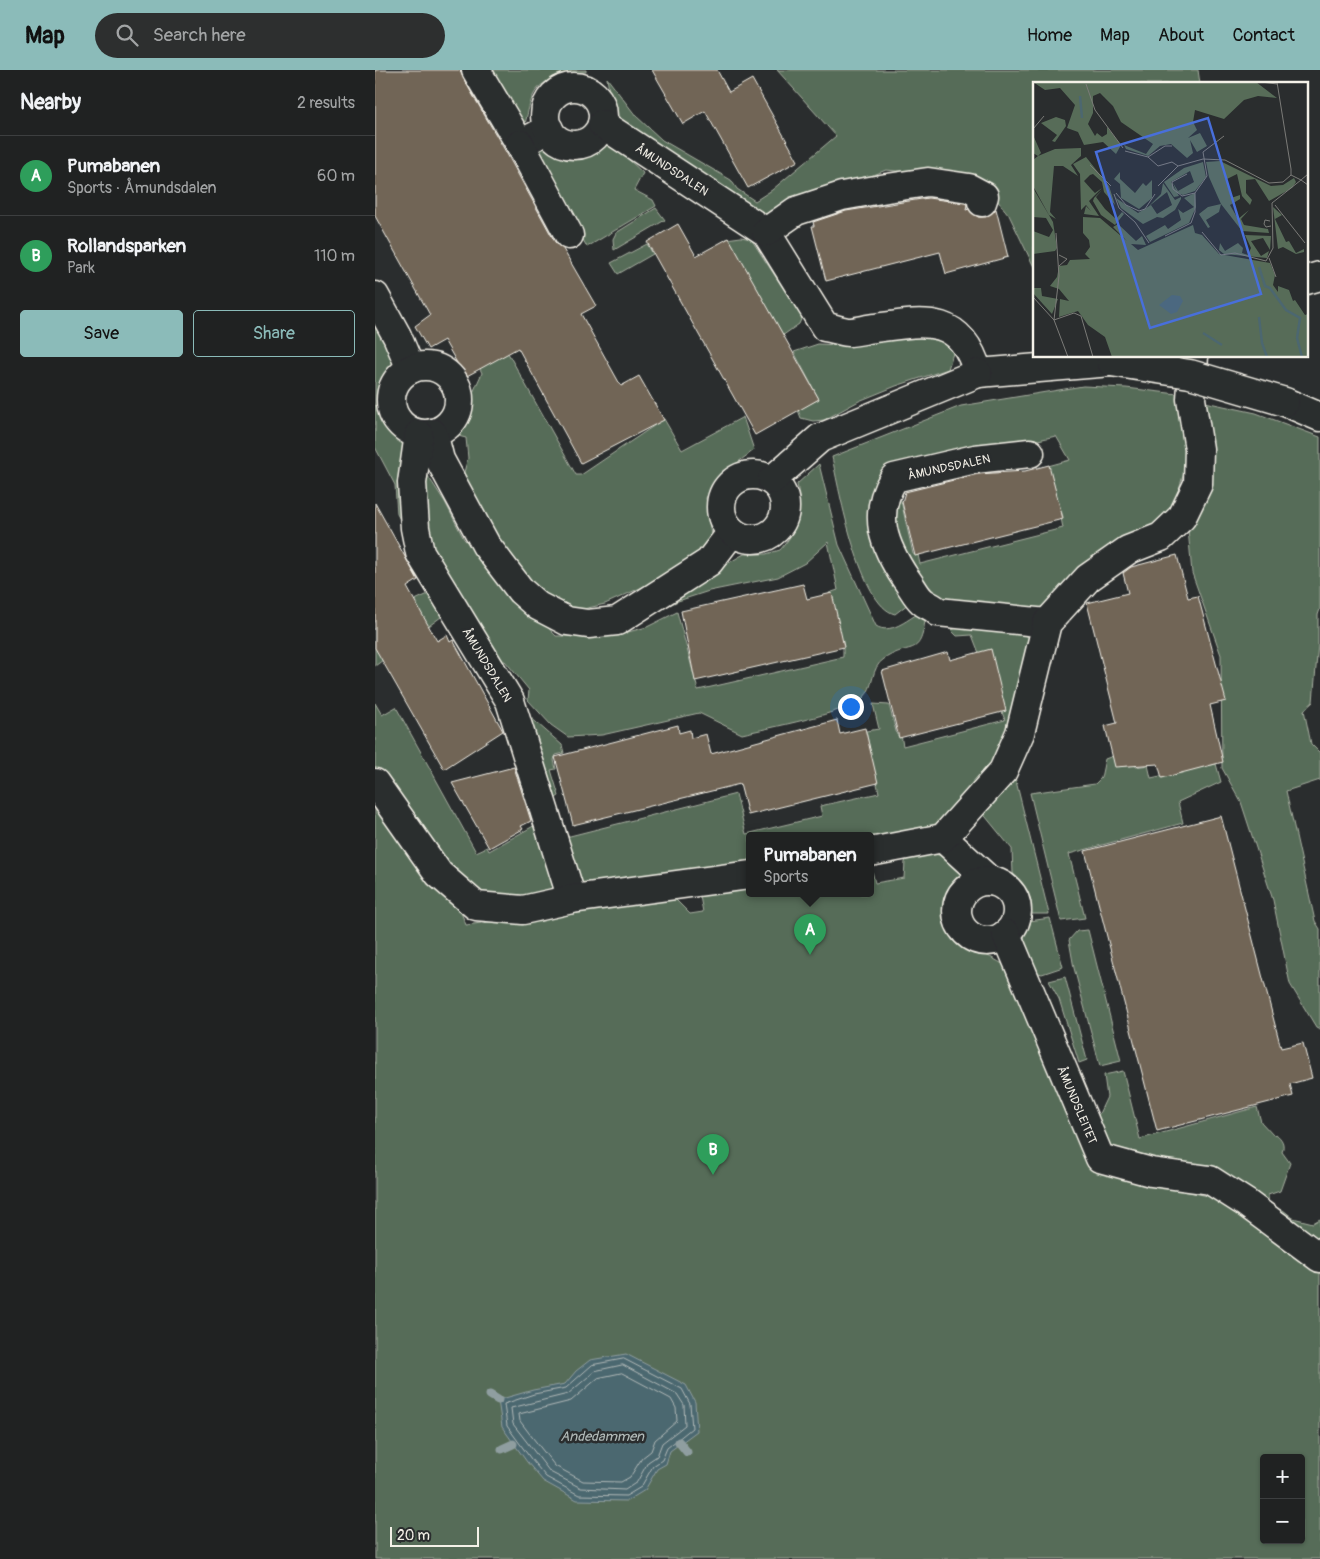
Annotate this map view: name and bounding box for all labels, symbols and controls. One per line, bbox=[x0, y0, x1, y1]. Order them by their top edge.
search box bbox=[95, 13, 445, 58]
text: Map bbox=[25, 21, 65, 50]
icon: search bbox=[113, 21, 141, 49]
text: Search here bbox=[153, 23, 246, 47]
text: Home bbox=[1027, 24, 1072, 47]
text: Map bbox=[1100, 24, 1130, 47]
text: About bbox=[1158, 24, 1204, 47]
text: Contact bbox=[1232, 24, 1295, 47]
inset map bbox=[1033, 82, 1307, 358]
text: Nearby bbox=[20, 89, 81, 116]
text: 2 results bbox=[297, 93, 355, 113]
street label: ÅMUNDSDALEN bbox=[632, 140, 712, 200]
text: Pumabanen bbox=[67, 154, 160, 178]
text: A bbox=[31, 166, 41, 186]
text: 60 m bbox=[317, 166, 355, 186]
text: Sports · Åmundsdalen bbox=[67, 178, 217, 198]
text: Rollandsparken bbox=[67, 234, 186, 258]
text: B bbox=[31, 246, 41, 266]
text: 110 m bbox=[314, 246, 355, 266]
text: Park bbox=[67, 258, 95, 278]
button: Save bbox=[20, 310, 183, 357]
button: Share bbox=[193, 310, 355, 357]
street label: ÅMUNDSDALEN bbox=[906, 450, 992, 484]
street label: ÅMUNDSDALEN bbox=[459, 625, 515, 705]
your location bbox=[838, 694, 864, 720]
popup bbox=[746, 832, 874, 897]
text: Pumabanen bbox=[763, 843, 857, 867]
text: Sports bbox=[763, 867, 808, 887]
pin: A bbox=[794, 914, 826, 955]
street label: ÅMUNDSLEITET bbox=[1053, 1064, 1101, 1147]
pin: B bbox=[697, 1134, 729, 1175]
water label: Andedammen bbox=[560, 1428, 645, 1445]
map controls bbox=[1260, 1454, 1305, 1544]
button: + bbox=[1260, 1454, 1305, 1499]
button: − bbox=[1260, 1499, 1305, 1544]
scale bar bbox=[390, 1524, 479, 1547]
text: 20 m bbox=[397, 1527, 430, 1544]

